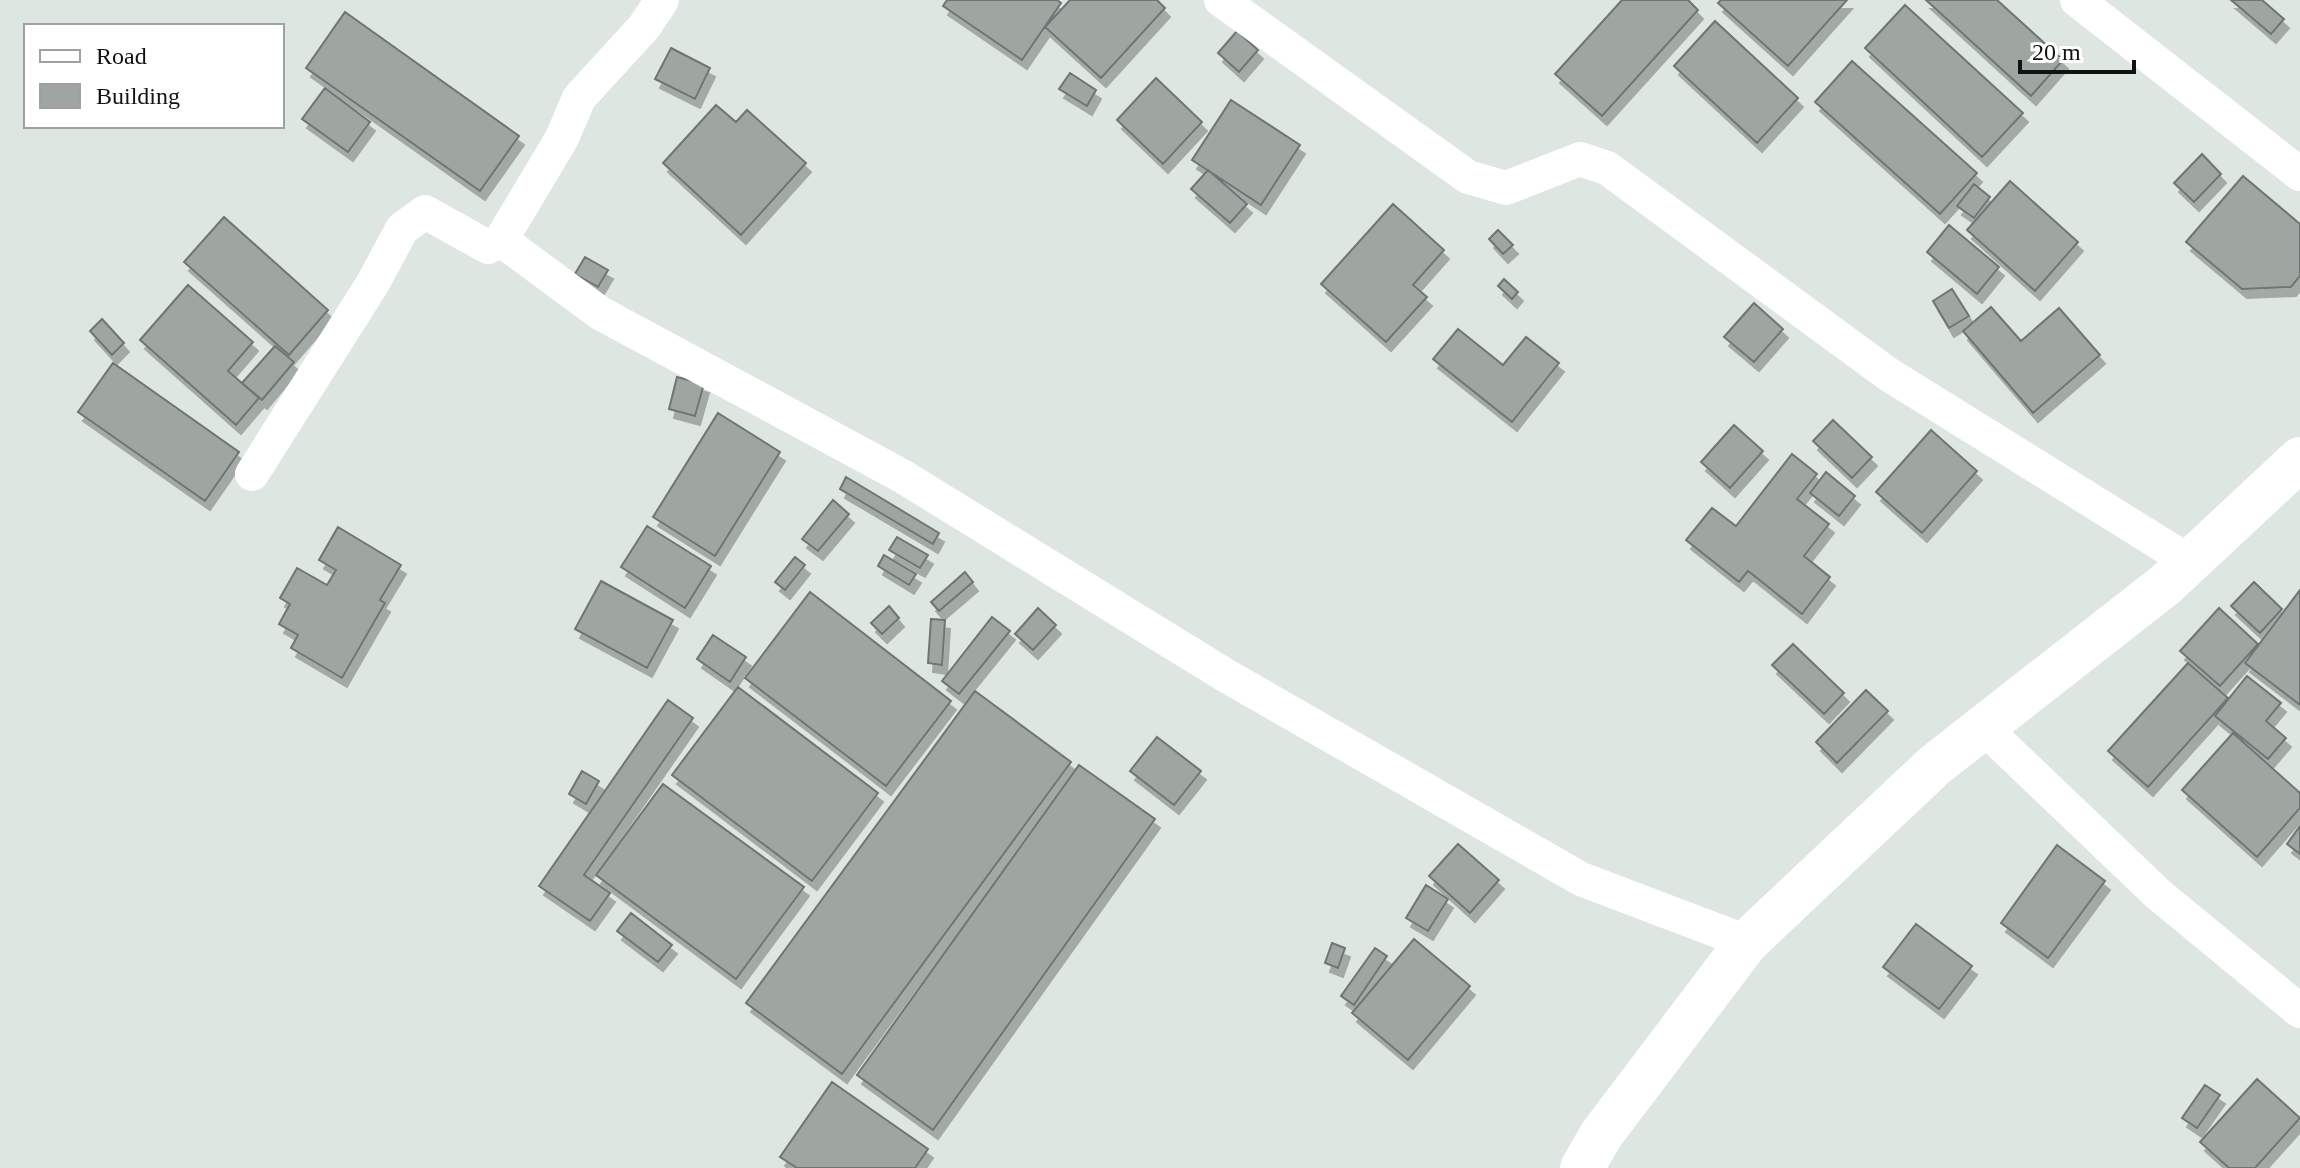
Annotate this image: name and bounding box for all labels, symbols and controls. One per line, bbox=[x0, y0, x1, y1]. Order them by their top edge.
legend bbox=[24, 24, 284, 128]
scale bar bbox=[2020, 24, 2134, 74]
text: 20 m bbox=[2032, 39, 2081, 65]
text: Road bbox=[96, 43, 147, 69]
text: Building bbox=[96, 83, 180, 109]

